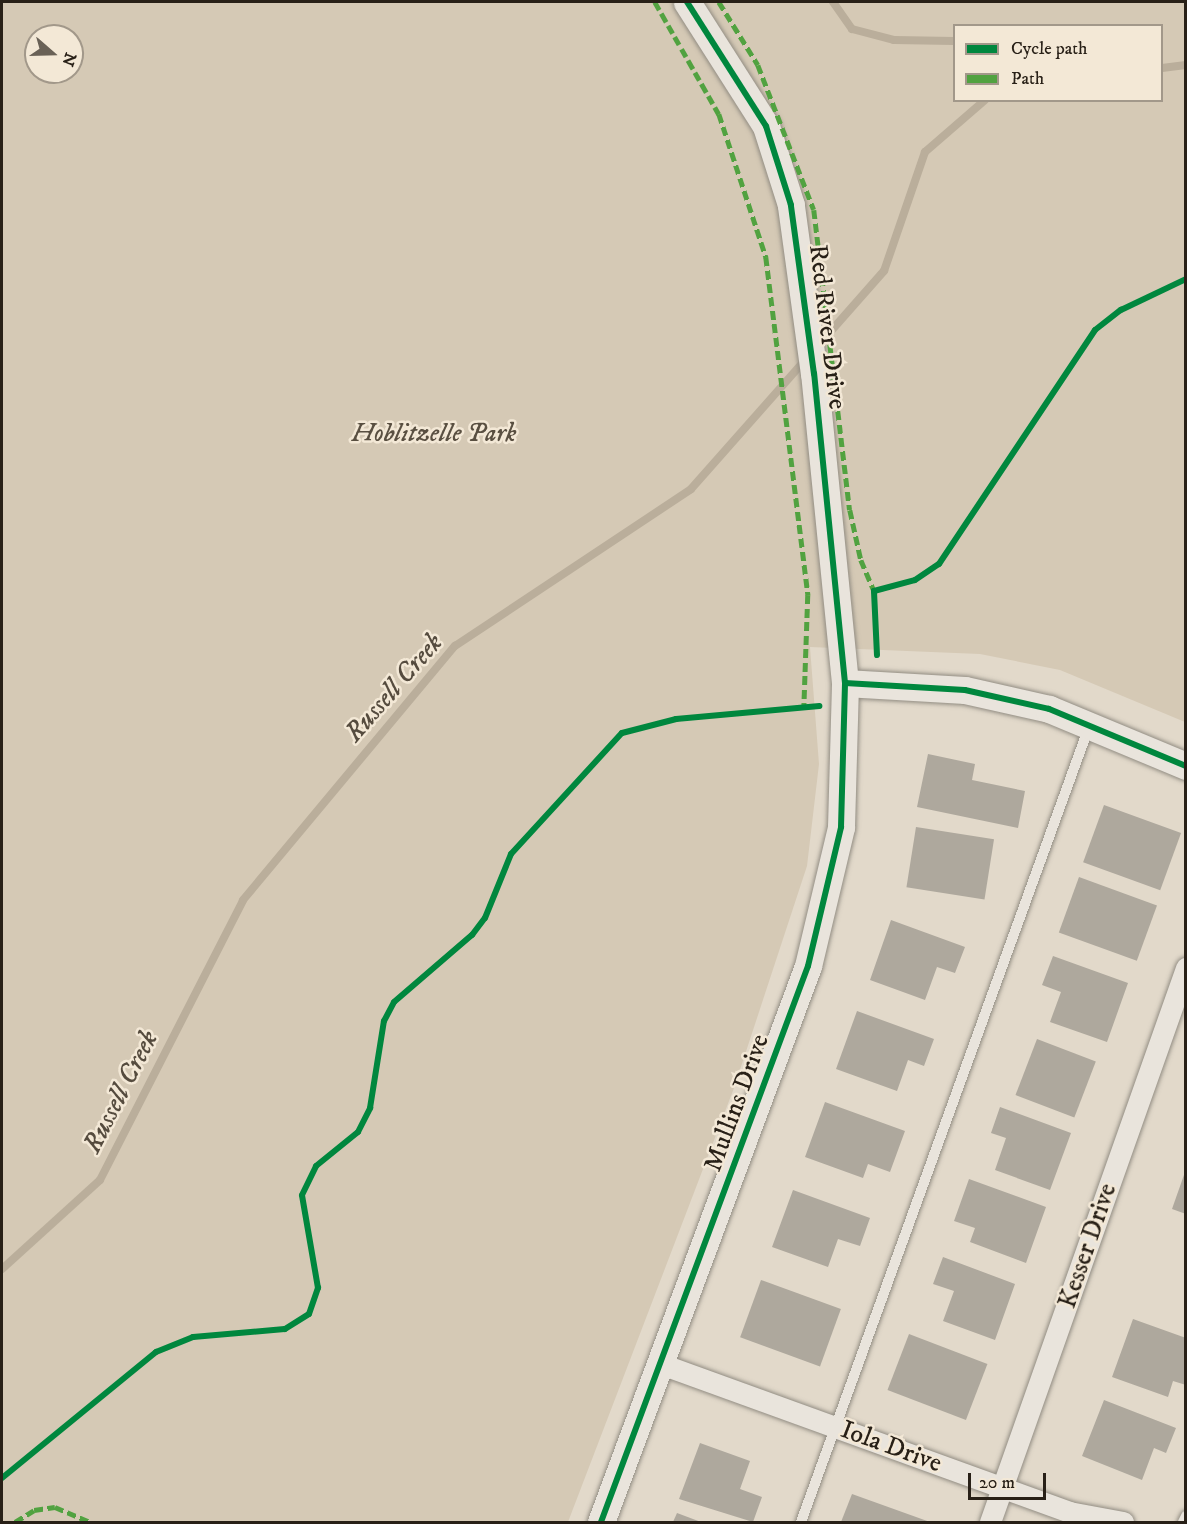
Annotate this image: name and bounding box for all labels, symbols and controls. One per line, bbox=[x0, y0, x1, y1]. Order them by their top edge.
north arrow bbox=[24, 24, 84, 84]
legend bbox=[953, 24, 1163, 102]
text: Cycle path bbox=[1011, 38, 1088, 60]
text: N bbox=[57, 50, 81, 69]
text: Path bbox=[1011, 68, 1044, 90]
street label: Red River Drive bbox=[801, 243, 853, 411]
park label: Hoblitzelle Park bbox=[352, 418, 516, 450]
water label: Russell Creek bbox=[338, 627, 450, 749]
water label: Russell Creek bbox=[76, 1025, 166, 1159]
street label: Mullins Drive bbox=[698, 1030, 776, 1176]
street label: Kesser Drive bbox=[1052, 1179, 1124, 1313]
street label: Iola Drive bbox=[836, 1414, 946, 1480]
scale bar bbox=[971, 1461, 1049, 1499]
text: 20 m bbox=[979, 1472, 1015, 1494]

